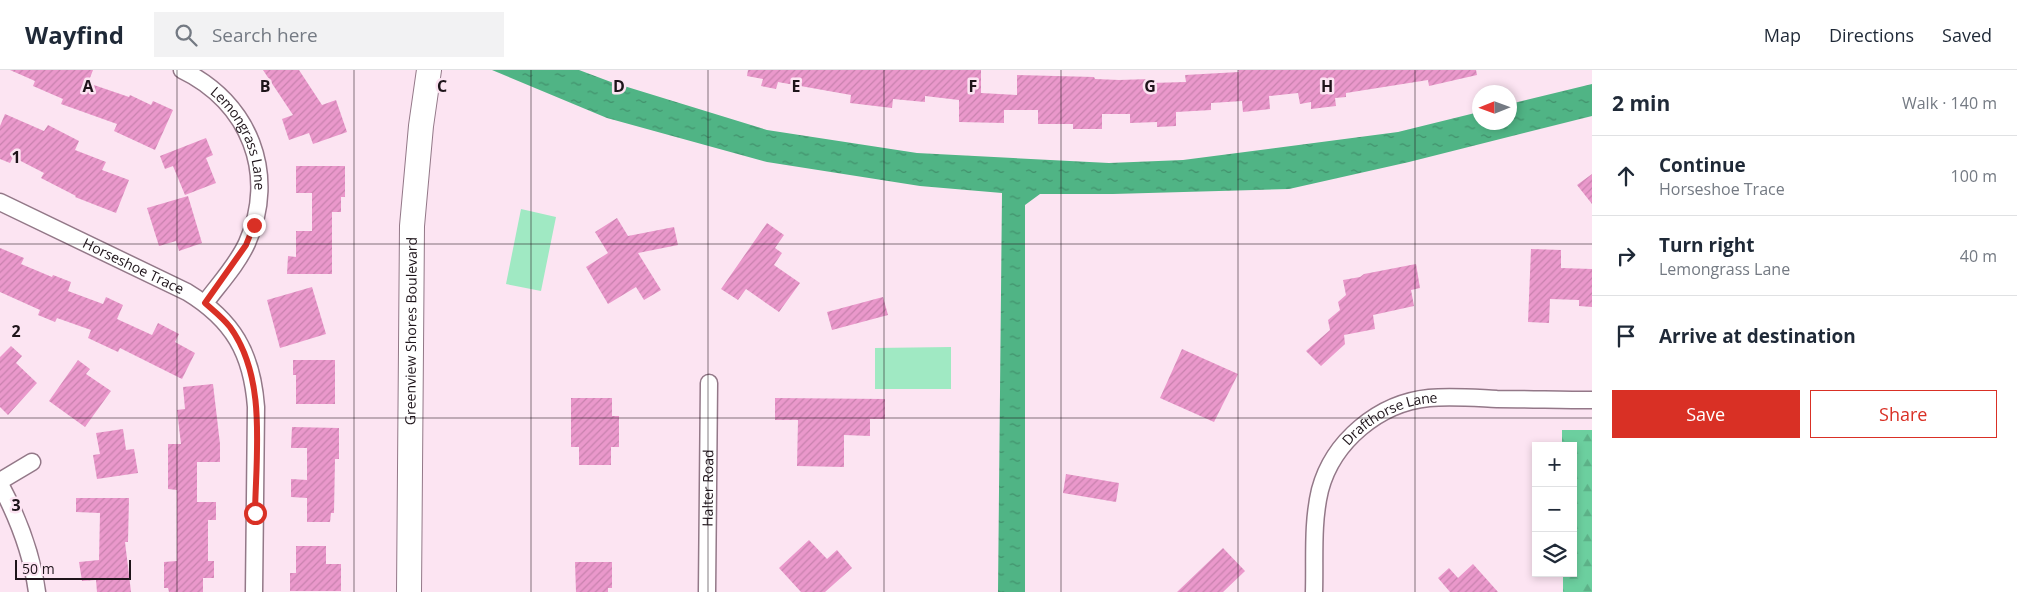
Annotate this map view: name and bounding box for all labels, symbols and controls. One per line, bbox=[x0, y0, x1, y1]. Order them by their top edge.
search box bbox=[154, 12, 504, 57]
text: Wayfind bbox=[25, 18, 124, 51]
icon: search bbox=[172, 21, 200, 49]
text: Search here bbox=[212, 22, 318, 48]
text: Map bbox=[1764, 23, 1801, 47]
text: Directions bbox=[1829, 23, 1914, 47]
text: Saved bbox=[1942, 23, 1992, 47]
text: A bbox=[82, 75, 94, 97]
text: B bbox=[260, 75, 270, 97]
text: C bbox=[437, 75, 447, 97]
text: D bbox=[613, 75, 625, 97]
text: E bbox=[792, 75, 801, 97]
text: F bbox=[969, 75, 977, 97]
text: G bbox=[1144, 75, 1156, 97]
text: H bbox=[1321, 75, 1333, 97]
street label: Lemongrass Lane bbox=[207, 82, 269, 190]
north arrow bbox=[1472, 85, 1517, 130]
text: 2 min bbox=[1612, 89, 1670, 117]
text: Walk · 140 m bbox=[1902, 92, 1997, 114]
text: 1 bbox=[11, 146, 21, 168]
text: Continue bbox=[1659, 152, 1746, 178]
icon: ahead bbox=[1612, 162, 1640, 190]
text: 100 m bbox=[1951, 165, 1997, 187]
text: Horseshoe Trace bbox=[1659, 178, 1785, 200]
route end bbox=[243, 214, 266, 237]
text: Turn right bbox=[1659, 232, 1754, 258]
street label: Horseshoe Trace bbox=[80, 233, 187, 298]
street label: Greenview Shores Boulevard bbox=[400, 237, 421, 425]
icon: right bbox=[1612, 242, 1640, 270]
text: 40 m bbox=[1960, 245, 1997, 267]
text: Lemongrass Lane bbox=[1659, 258, 1790, 280]
text: 2 bbox=[11, 320, 21, 342]
icon: arrive bbox=[1612, 322, 1640, 350]
text: Arrive at destination bbox=[1659, 323, 1856, 349]
street label: Drafthorse Lane bbox=[1338, 387, 1438, 449]
button: Save bbox=[1612, 390, 1800, 438]
button: Share bbox=[1810, 390, 1997, 438]
map controls bbox=[1532, 442, 1577, 577]
button: + bbox=[1532, 442, 1577, 487]
street label: Halter Road bbox=[698, 449, 717, 527]
button: − bbox=[1532, 487, 1577, 532]
text: 3 bbox=[11, 494, 21, 516]
route start bbox=[244, 502, 267, 525]
button: layers bbox=[1532, 532, 1577, 577]
scale bar bbox=[15, 557, 131, 580]
text: 50 m bbox=[22, 559, 55, 578]

